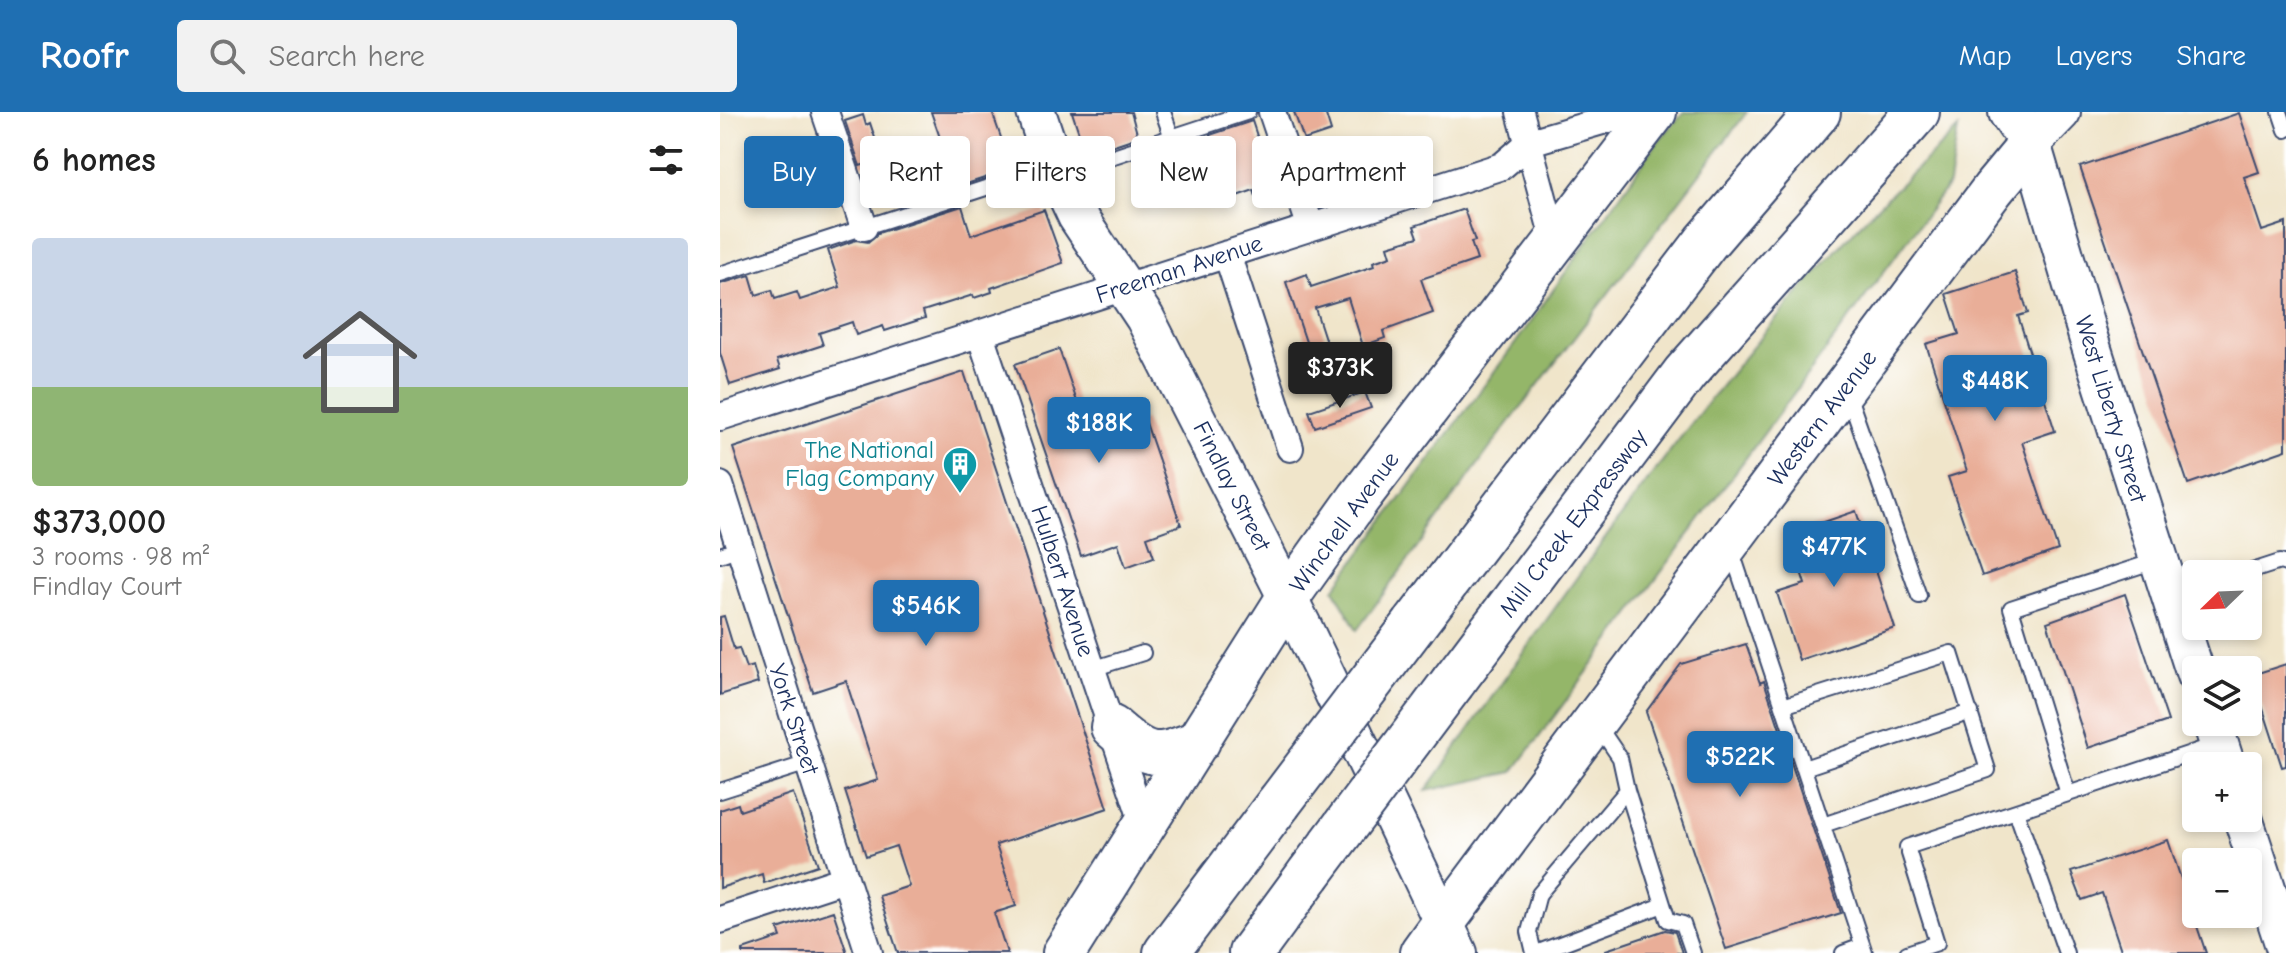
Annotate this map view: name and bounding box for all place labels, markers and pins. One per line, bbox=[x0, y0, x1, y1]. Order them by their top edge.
pin: $373K bbox=[1284, 342, 1396, 410]
pin: $448K bbox=[1939, 355, 2051, 423]
pin: $188K bbox=[1043, 397, 1155, 465]
place label: The National Flag Company bbox=[785, 436, 934, 492]
building icon: The National Flag Company bbox=[941, 445, 979, 495]
pin: $477K bbox=[1778, 521, 1890, 589]
pin: $546K bbox=[870, 580, 982, 648]
pin: $522K bbox=[1684, 731, 1796, 799]

